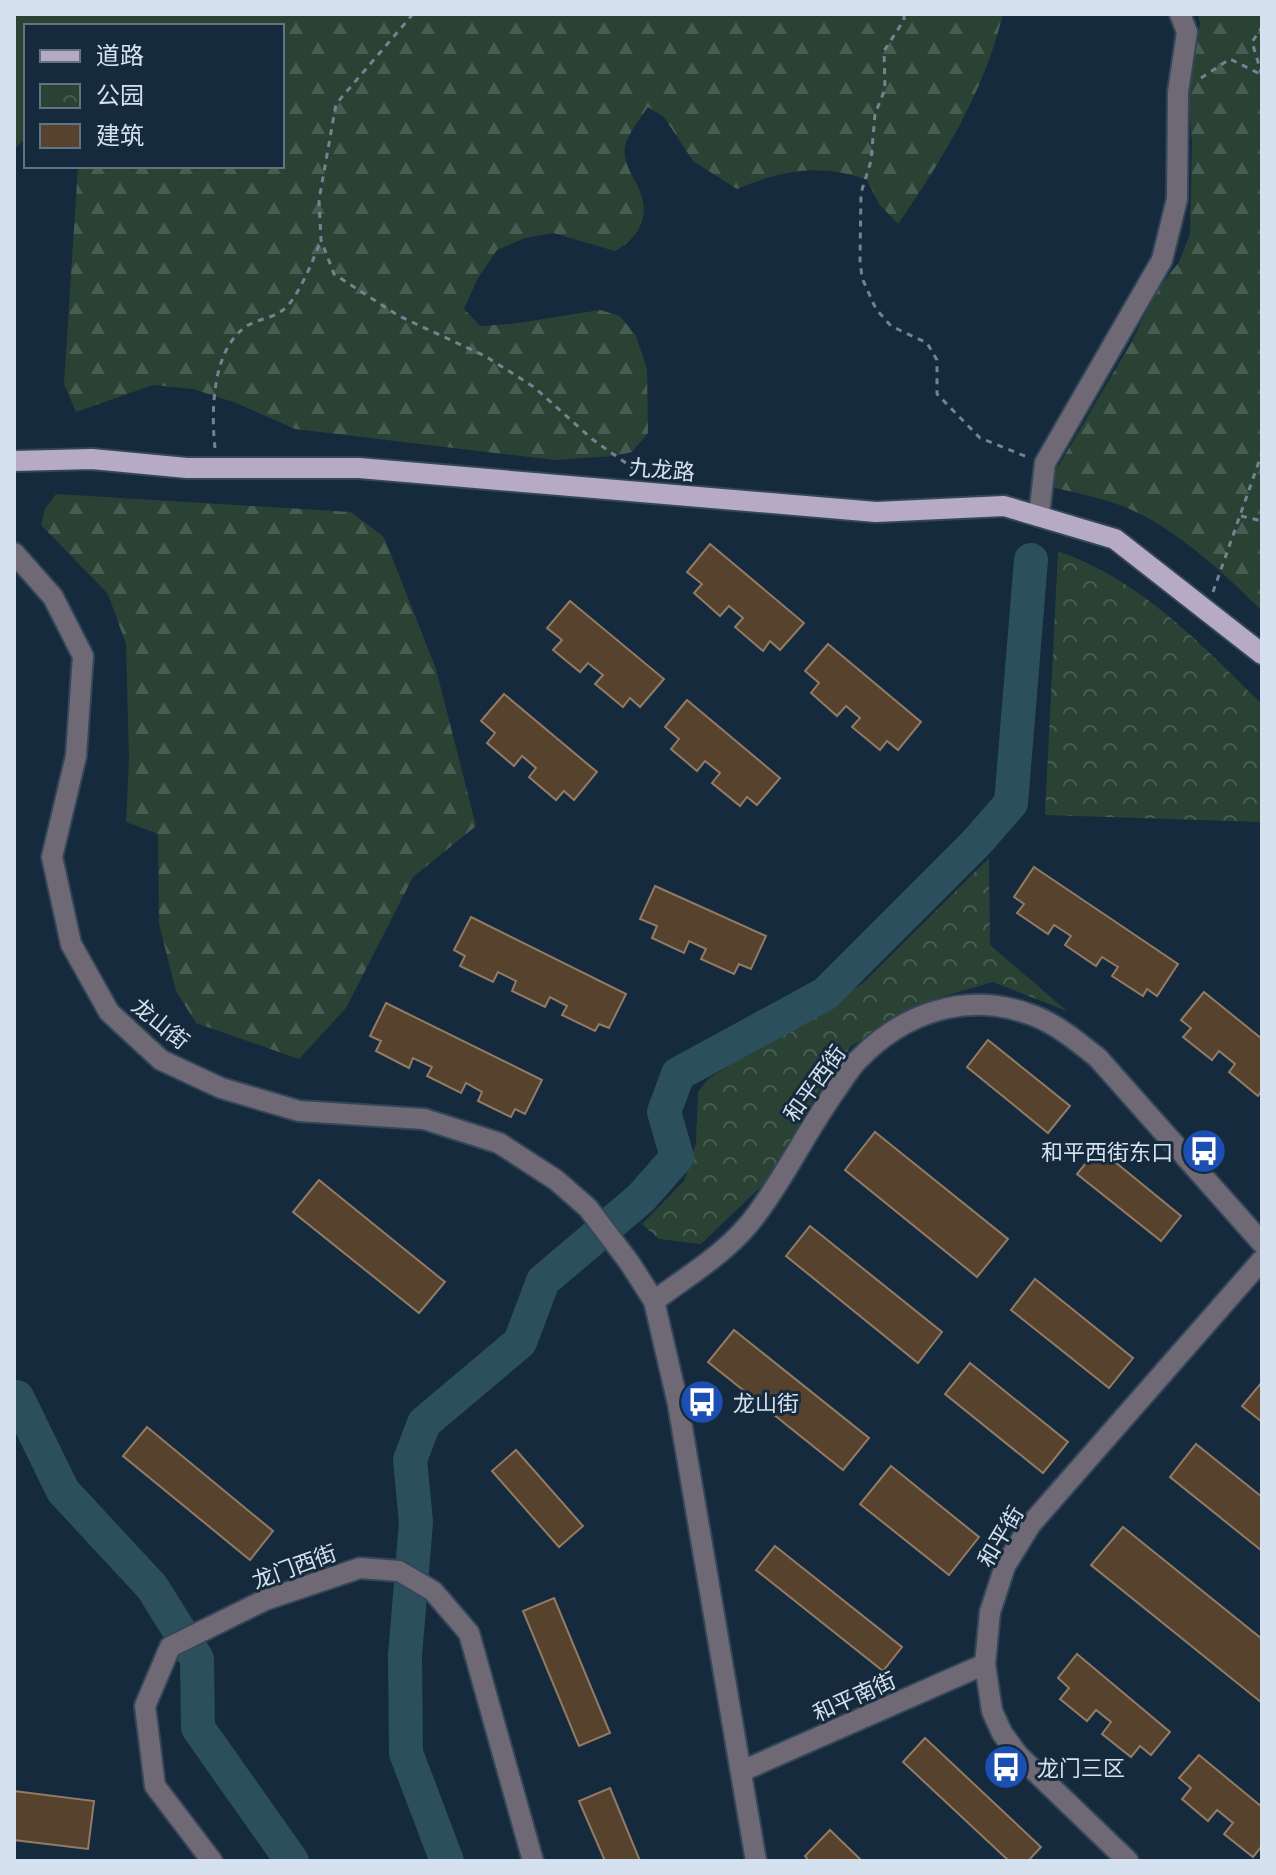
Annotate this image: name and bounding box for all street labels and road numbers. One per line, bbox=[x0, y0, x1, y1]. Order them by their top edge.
street label: 九龙路 bbox=[628, 453, 696, 485]
street label: 龙山街 bbox=[127, 992, 195, 1054]
street label: 和平西街 bbox=[777, 1039, 851, 1127]
street label: 和平街 bbox=[971, 1501, 1029, 1571]
street label: 龙门西街 bbox=[248, 1538, 340, 1594]
street label: 和平南街 bbox=[808, 1666, 900, 1726]

